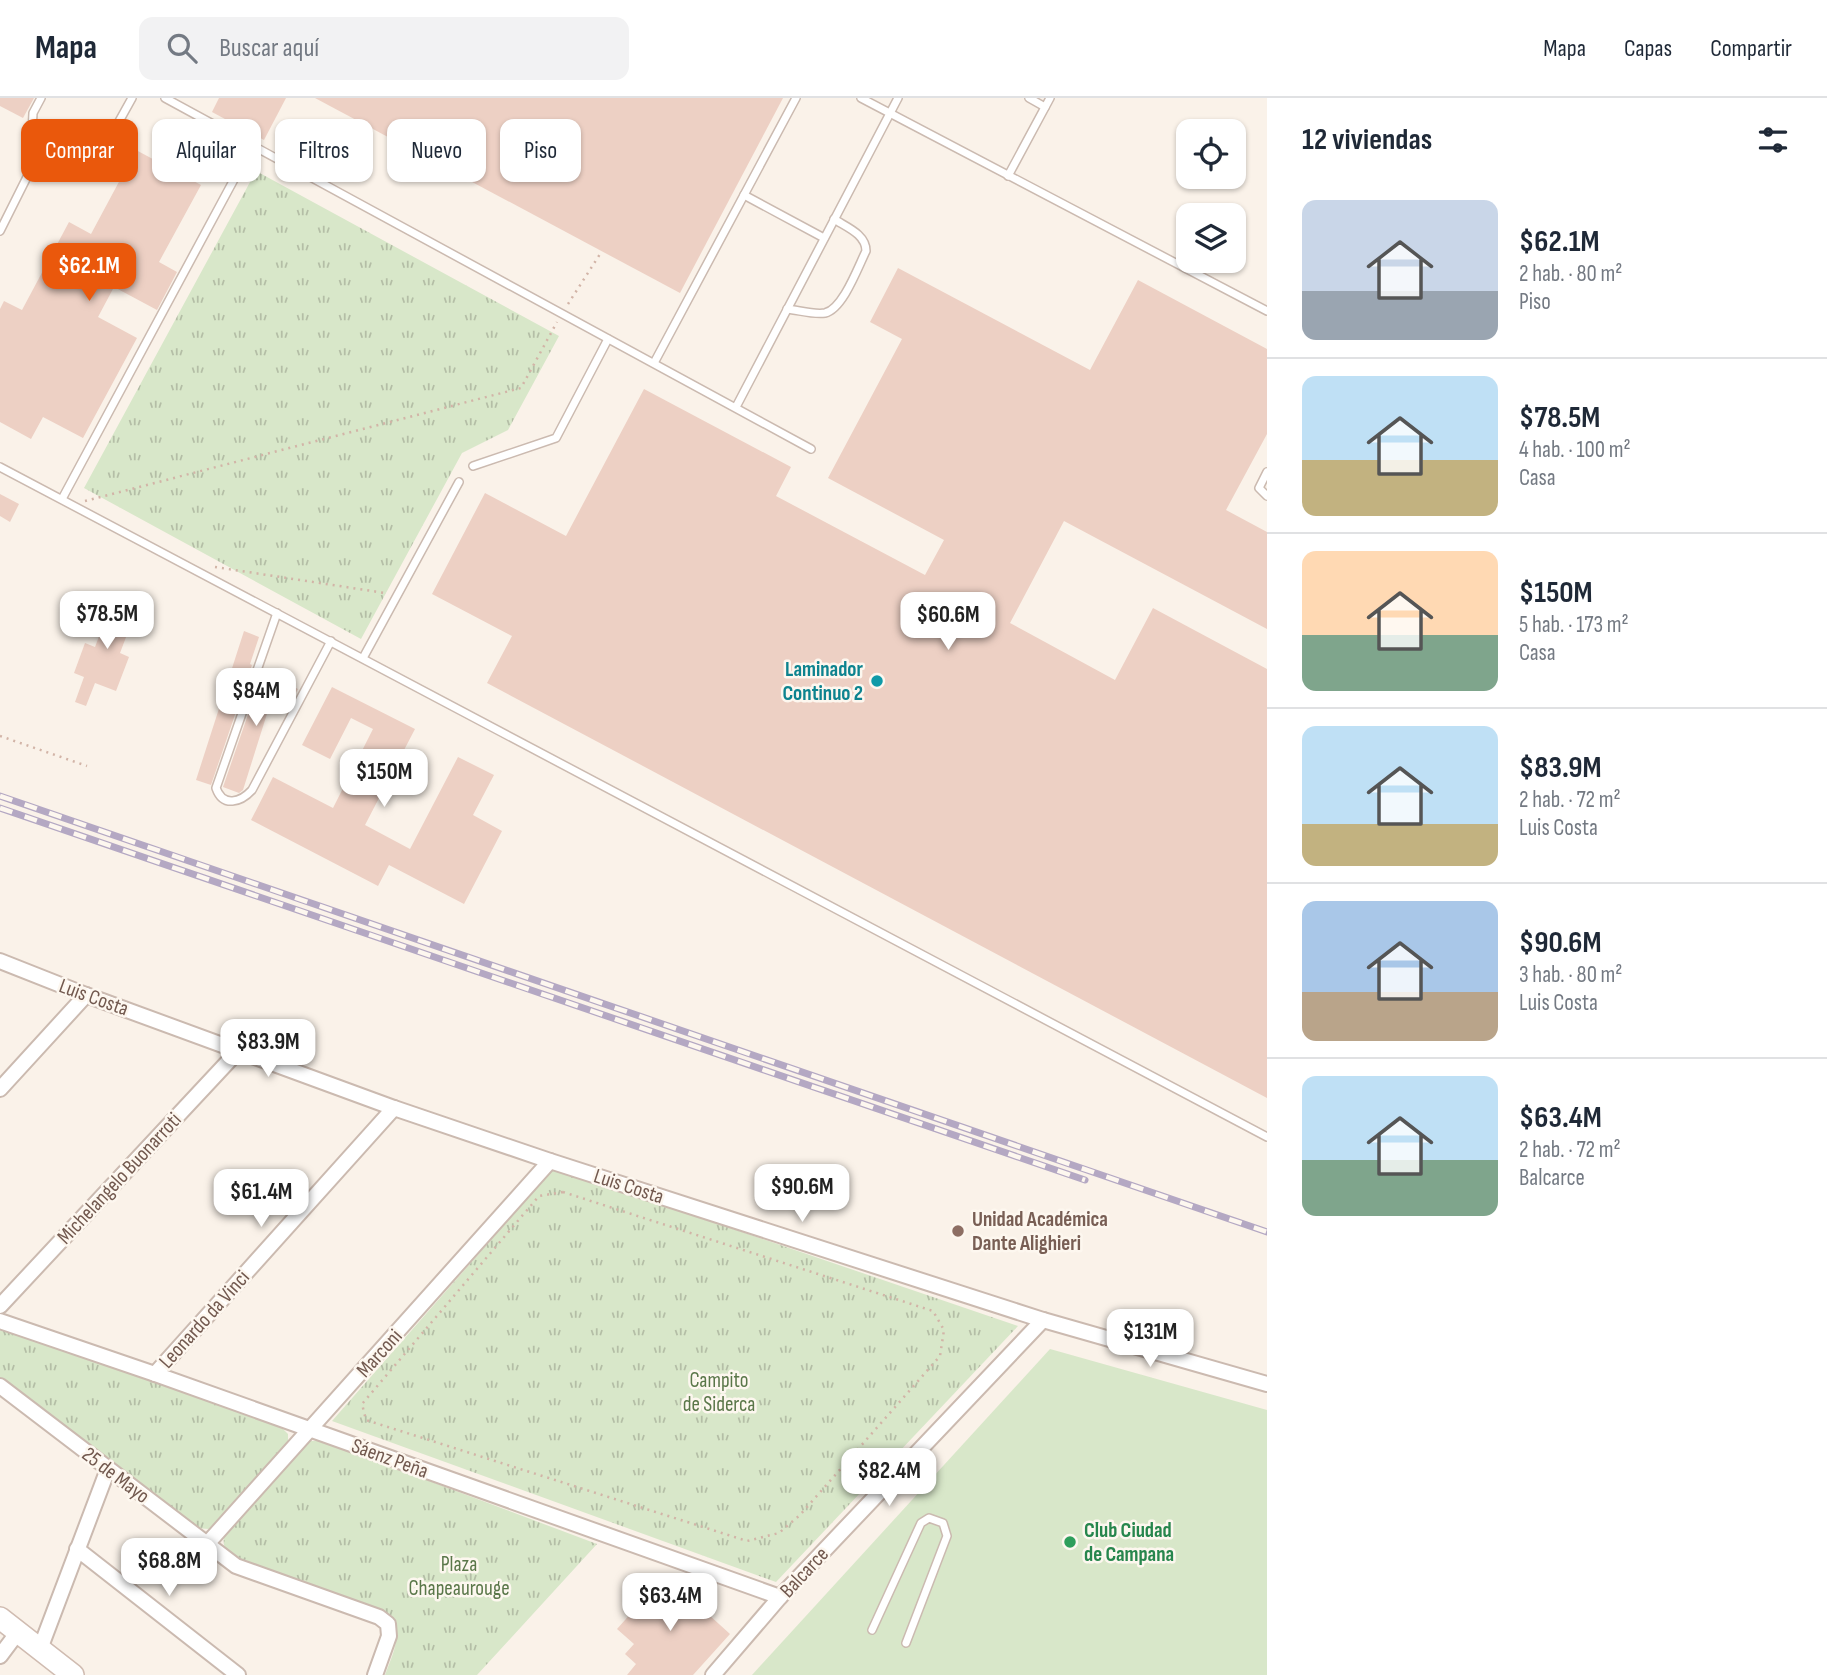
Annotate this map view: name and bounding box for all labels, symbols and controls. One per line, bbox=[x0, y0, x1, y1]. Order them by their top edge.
search box bbox=[139, 17, 629, 80]
text: Mapa bbox=[35, 28, 97, 68]
icon: search bbox=[163, 29, 201, 67]
text: Buscar aquí bbox=[219, 33, 319, 64]
text: Mapa bbox=[1543, 34, 1586, 63]
text: Capas bbox=[1624, 34, 1672, 63]
text: Compartir bbox=[1710, 34, 1792, 63]
chip: Comprar bbox=[21, 119, 138, 182]
chip: Alquilar bbox=[152, 119, 261, 182]
chip: Filtros bbox=[275, 119, 373, 182]
chip: Nuevo bbox=[387, 119, 486, 182]
chip: Piso bbox=[500, 119, 581, 182]
map controls bbox=[1176, 119, 1246, 273]
button: locate bbox=[1176, 119, 1246, 189]
icon: filters bbox=[1754, 121, 1792, 159]
text: 12 viviendas bbox=[1302, 122, 1432, 158]
button: layers bbox=[1176, 203, 1246, 273]
text: $62.1M bbox=[1519, 224, 1600, 260]
icon: home bbox=[1358, 228, 1442, 312]
pin: $62.1M bbox=[32, 244, 146, 303]
text: $62.1M bbox=[58, 252, 120, 280]
text: 2 hab. · 80 m² bbox=[1519, 260, 1622, 288]
text: Piso bbox=[1519, 288, 1551, 316]
text: $78.5M bbox=[1519, 400, 1600, 436]
icon: home bbox=[1358, 404, 1442, 488]
text: 4 hab. · 100 m² bbox=[1519, 436, 1631, 464]
text: Casa bbox=[1519, 464, 1556, 492]
text: $150M bbox=[1519, 575, 1593, 611]
icon: home bbox=[1358, 579, 1442, 663]
pin: $78.5M bbox=[50, 592, 164, 651]
pin: $60.6M bbox=[891, 592, 1005, 652]
text: $78.5M bbox=[76, 600, 138, 628]
text: $60.6M bbox=[916, 601, 980, 629]
text: 5 hab. · 173 m² bbox=[1519, 611, 1629, 639]
text: Casa bbox=[1519, 639, 1556, 667]
place label: Laminador Continuo 2 bbox=[782, 657, 864, 706]
pin: $84M bbox=[215, 668, 297, 728]
marker: Laminador Continuo 2 bbox=[869, 673, 885, 689]
text: $84M bbox=[232, 677, 280, 705]
pin: $150M bbox=[335, 750, 433, 809]
text: $83.9M bbox=[1519, 750, 1602, 786]
icon: home bbox=[1358, 754, 1442, 838]
text: $150M bbox=[356, 758, 412, 786]
text: 2 hab. · 72 m² bbox=[1519, 786, 1621, 814]
text: Luis Costa bbox=[1519, 814, 1598, 842]
text: $90.6M bbox=[1519, 925, 1601, 961]
icon: home bbox=[1358, 929, 1442, 1013]
text: 3 hab. · 80 m² bbox=[1519, 961, 1622, 989]
street label: Luis Costa bbox=[56, 973, 132, 1022]
text: Luis Costa bbox=[1519, 989, 1598, 1017]
pin: $83.9M bbox=[211, 1020, 325, 1079]
text: $83.9M bbox=[236, 1028, 300, 1056]
text: $63.4M bbox=[1519, 1100, 1602, 1136]
icon: home bbox=[1358, 1104, 1442, 1188]
street label: Michelangelo Buonarroti bbox=[52, 1107, 187, 1249]
text: 2 hab. · 72 m² bbox=[1519, 1136, 1621, 1164]
street label: Luis Costa bbox=[591, 1163, 667, 1209]
pin: $90.6M bbox=[745, 1164, 859, 1224]
text: Balcarce bbox=[1519, 1164, 1585, 1192]
pin: $61.4M bbox=[204, 1170, 318, 1229]
text: $90.6M bbox=[770, 1173, 834, 1201]
text: $61.4M bbox=[230, 1178, 292, 1206]
place label: Unidad Académica Dante Alighieri bbox=[972, 1207, 1108, 1256]
marker: Unidad Académica Dante Alighieri bbox=[950, 1223, 966, 1239]
street label: Leonardo da Vinci bbox=[154, 1265, 255, 1373]
pin: $131M bbox=[1101, 1310, 1199, 1369]
text: $131M bbox=[1123, 1318, 1177, 1346]
street label: Marconi bbox=[351, 1324, 407, 1383]
park label: Campito de Siderca bbox=[683, 1368, 755, 1417]
street label: Sáenz Peña bbox=[348, 1433, 432, 1484]
street label: 25 de Mayo bbox=[77, 1442, 154, 1509]
pin: $82.4M bbox=[832, 1448, 946, 1508]
text: $82.4M bbox=[857, 1457, 921, 1485]
place label: Club Ciudad de Campana bbox=[1084, 1518, 1174, 1567]
marker: Club Ciudad de Campana bbox=[1062, 1534, 1078, 1550]
pin: $68.8M bbox=[112, 1538, 226, 1598]
street label: Balcarce bbox=[775, 1542, 834, 1603]
text: $68.8M bbox=[137, 1547, 201, 1575]
park label: Plaza Chapeaurouge bbox=[408, 1552, 510, 1601]
pin: $63.4M bbox=[613, 1574, 727, 1633]
text: $63.4M bbox=[638, 1582, 702, 1610]

